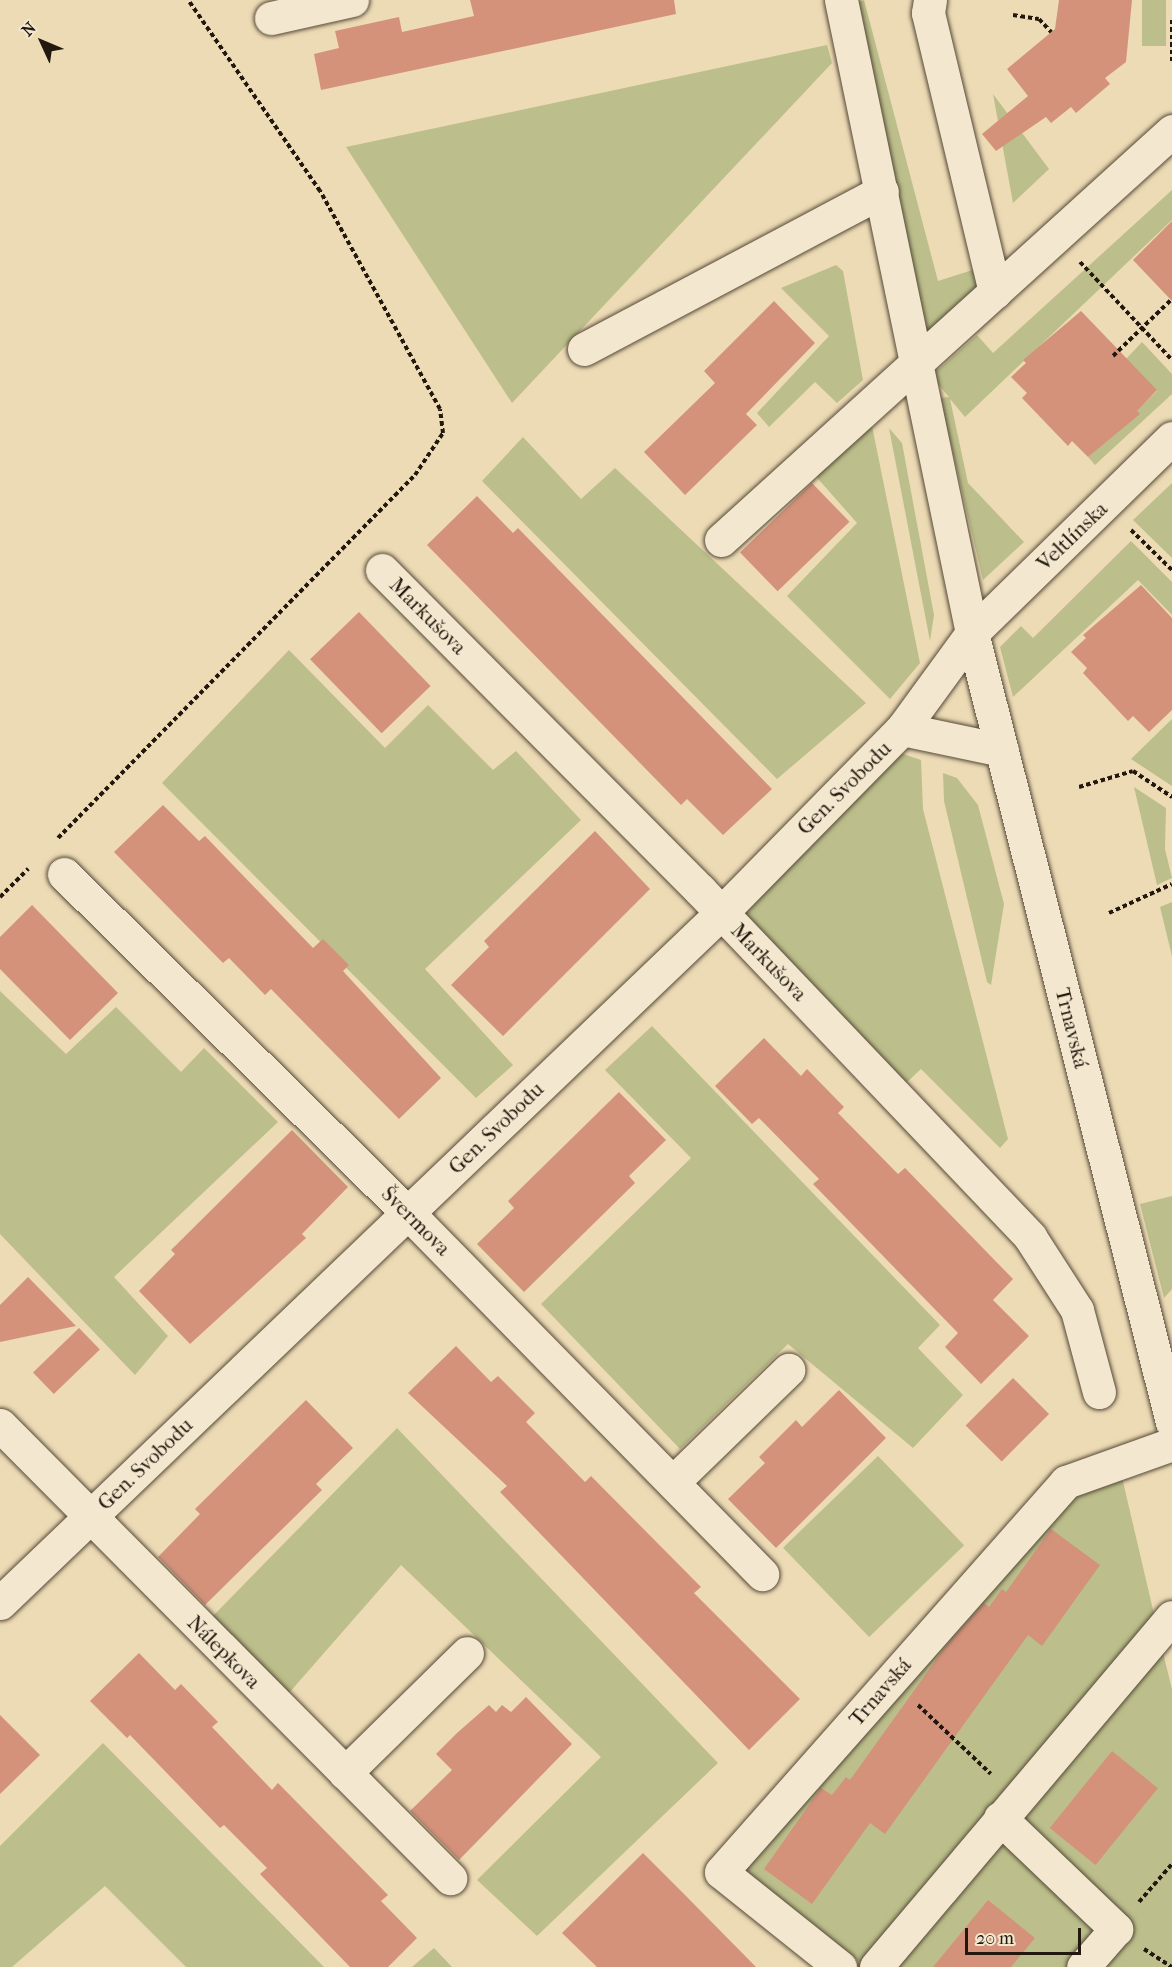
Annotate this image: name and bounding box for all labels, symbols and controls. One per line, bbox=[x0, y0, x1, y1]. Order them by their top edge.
north arrow bbox=[12, 12, 72, 72]
text: N bbox=[18, 18, 40, 40]
street label: Veltlínska bbox=[1031, 496, 1113, 576]
street label: Markušova bbox=[384, 572, 472, 660]
street label: Gen. Svobodu bbox=[792, 736, 896, 840]
street label: Markušova bbox=[726, 918, 812, 1006]
street label: Trnavská bbox=[1050, 985, 1094, 1071]
street label: Gen. Svobodu bbox=[443, 1077, 549, 1179]
street label: Švermova bbox=[376, 1181, 456, 1261]
street label: Gen. Svobodu bbox=[92, 1413, 198, 1515]
street label: Nálepkova bbox=[182, 1610, 266, 1694]
street label: Trnavská bbox=[844, 1653, 916, 1731]
scale bar bbox=[968, 1916, 1084, 1954]
text: 20 m bbox=[976, 1928, 1014, 1949]

